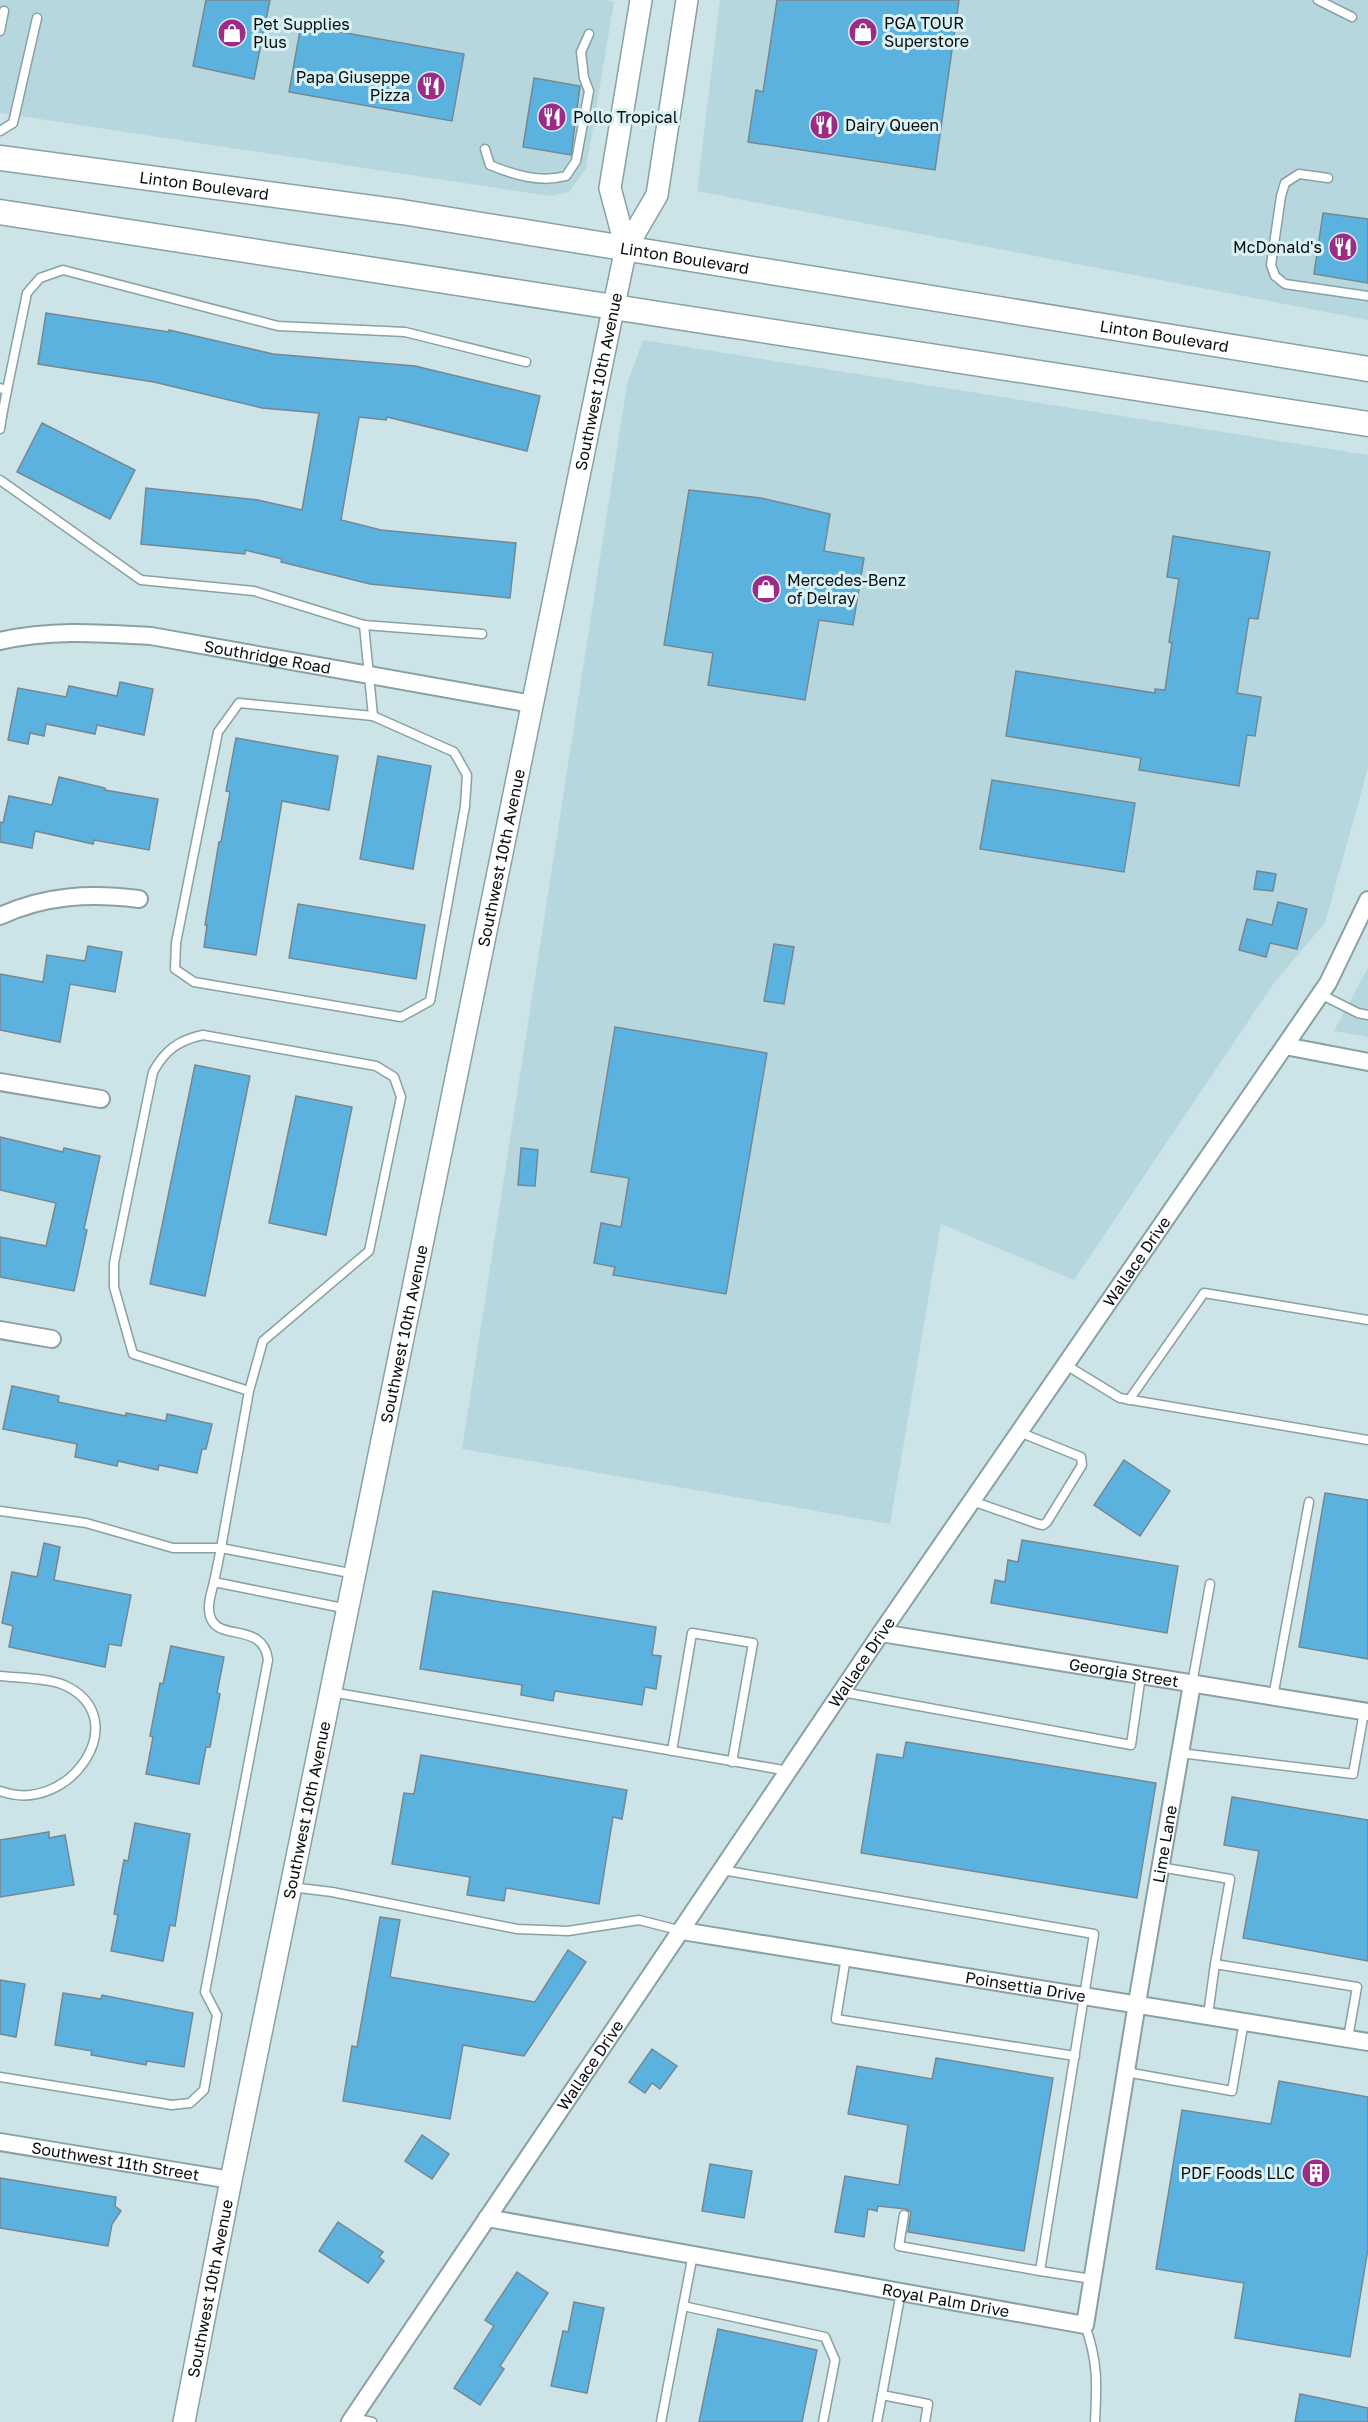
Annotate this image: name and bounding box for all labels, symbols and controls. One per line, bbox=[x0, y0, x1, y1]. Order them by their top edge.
place label: PGA TOUR Superstore bbox=[884, 13, 969, 51]
place label: Pet Supplies Plus bbox=[253, 14, 350, 52]
shop icon: PGA TOUR Superstore bbox=[847, 16, 879, 48]
shop icon: Pet Supplies Plus bbox=[216, 17, 248, 49]
place label: Papa Giuseppe Pizza bbox=[296, 67, 410, 105]
restaurant icon: Papa Giuseppe Pizza bbox=[415, 70, 447, 102]
restaurant icon: Pollo Tropical bbox=[536, 101, 568, 133]
place label: Pollo Tropical bbox=[573, 107, 678, 127]
restaurant icon: Dairy Queen bbox=[808, 109, 840, 141]
place label: Dairy Queen bbox=[845, 115, 939, 135]
street label: Linton Boulevard bbox=[138, 167, 270, 204]
restaurant icon: McDonald's bbox=[1327, 231, 1359, 263]
place label: McDonald's bbox=[1233, 237, 1322, 257]
street label: Linton Boulevard bbox=[619, 238, 751, 278]
street label: Southwest 10th Avenue bbox=[570, 291, 626, 472]
street label: Linton Boulevard bbox=[1098, 316, 1230, 356]
place label: Mercedes-Benz of Delray bbox=[787, 570, 906, 608]
shop icon: Mercedes-Benz of Delray bbox=[750, 573, 782, 605]
street label: Southridge Road bbox=[202, 636, 333, 678]
street label: Southwest 10th Avenue bbox=[473, 767, 529, 949]
street label: Wallace Drive bbox=[1099, 1213, 1174, 1310]
street label: Southwest 10th Avenue bbox=[376, 1243, 432, 1425]
street label: Wallace Drive bbox=[824, 1613, 899, 1711]
street label: Georgia Street bbox=[1068, 1654, 1180, 1691]
street label: Southwest 10th Avenue bbox=[279, 1719, 334, 1901]
street label: Lime Lane bbox=[1148, 1804, 1181, 1884]
street label: Poinsettia Drive bbox=[964, 1967, 1087, 2006]
street label: Wallace Drive bbox=[553, 2016, 628, 2114]
street label: Southwest 11th Street bbox=[30, 2137, 201, 2185]
building icon: PDF Foods LLC bbox=[1300, 2157, 1332, 2189]
place label: PDF Foods LLC bbox=[1180, 2163, 1295, 2183]
street label: Southwest 10th Avenue bbox=[183, 2198, 237, 2379]
street label: Royal Palm Drive bbox=[880, 2279, 1011, 2321]

